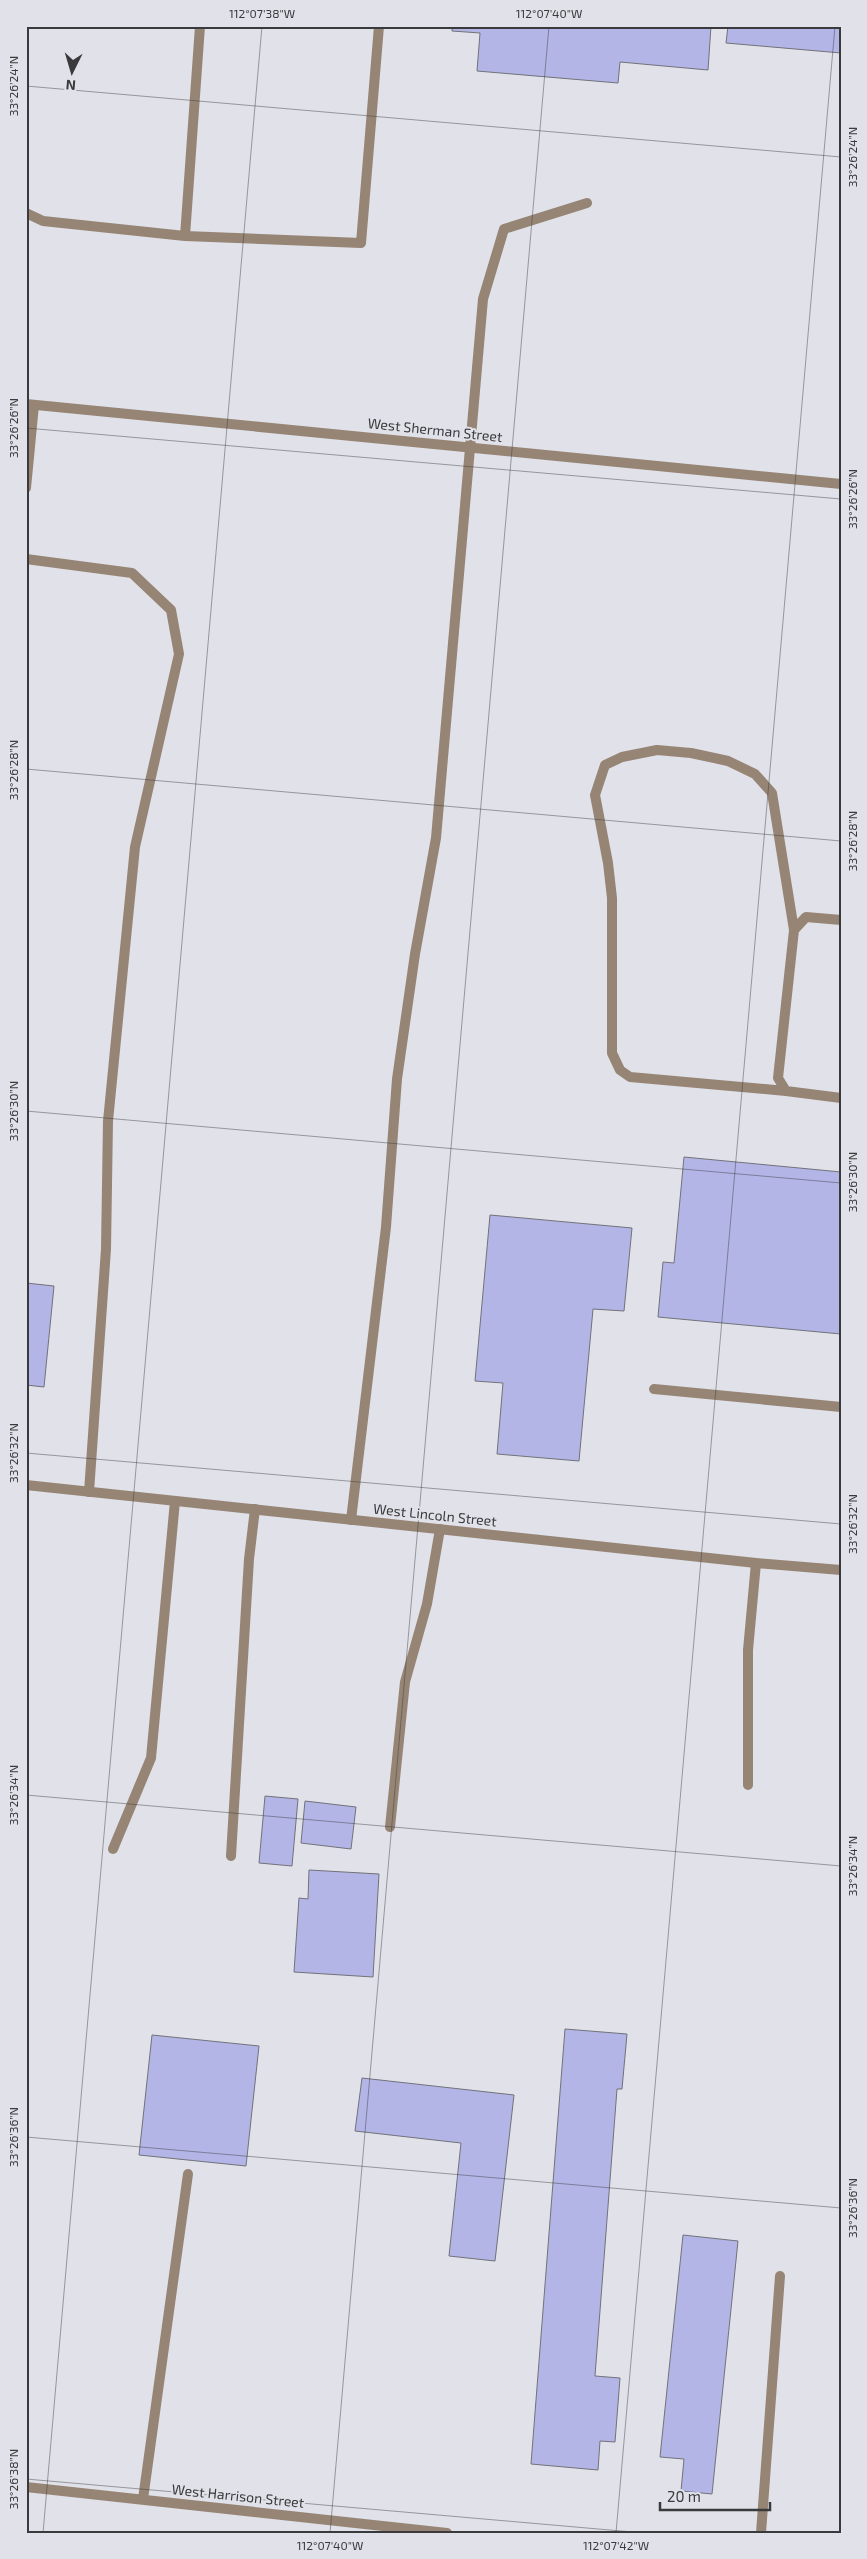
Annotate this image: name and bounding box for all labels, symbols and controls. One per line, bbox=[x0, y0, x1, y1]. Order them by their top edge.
text: 112°07'38"W bbox=[229, 6, 295, 20]
text: 112°07'40"W bbox=[516, 6, 582, 20]
north arrow bbox=[48, 48, 98, 98]
text: 33°26'24"N bbox=[6, 56, 20, 116]
text: N bbox=[65, 77, 77, 94]
text: 33°26'24"N bbox=[845, 127, 859, 187]
text: 33°26'26"N bbox=[6, 398, 20, 458]
street label: West Sherman Street bbox=[367, 414, 503, 445]
text: 33°26'26"N bbox=[845, 469, 859, 529]
text: 33°26'28"N bbox=[6, 740, 20, 800]
text: 33°26'28"N bbox=[845, 811, 859, 871]
text: 33°26'30"N bbox=[6, 1081, 20, 1141]
text: 33°26'30"N bbox=[845, 1152, 859, 1212]
text: 33°26'32"N bbox=[6, 1423, 20, 1483]
text: 33°26'32"N bbox=[845, 1494, 859, 1554]
street label: West Lincoln Street bbox=[373, 1500, 498, 1529]
text: 33°26'34"N bbox=[6, 1765, 20, 1825]
text: 33°26'34"N bbox=[845, 1836, 859, 1896]
text: 33°26'36"N bbox=[6, 2107, 20, 2167]
text: 33°26'36"N bbox=[845, 2178, 859, 2238]
text: 33°26'38"N bbox=[6, 2449, 20, 2509]
scale bar bbox=[660, 2479, 770, 2511]
street label: West Harrison Street bbox=[171, 2480, 305, 2511]
text: 20 m bbox=[667, 2487, 701, 2505]
text: 112°07'40"W bbox=[297, 2538, 363, 2552]
text: 112°07'42"W bbox=[583, 2538, 649, 2552]

